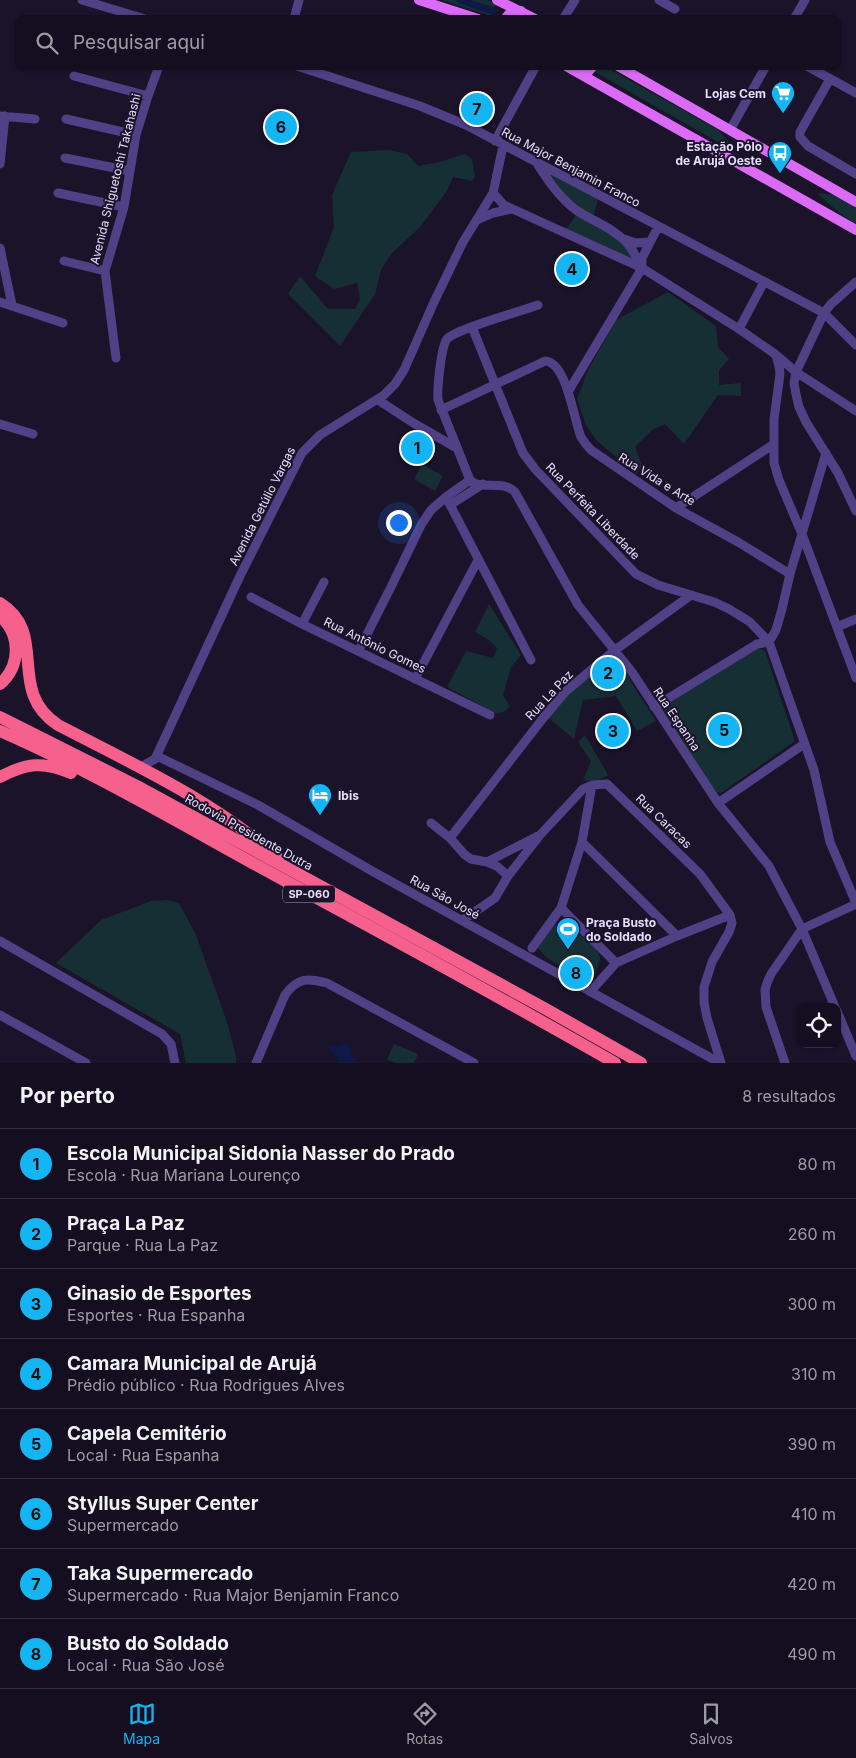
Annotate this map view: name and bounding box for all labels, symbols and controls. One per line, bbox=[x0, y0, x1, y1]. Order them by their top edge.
search box bbox=[15, 15, 841, 70]
icon: search bbox=[33, 29, 61, 57]
text: Pesquisar aqui bbox=[73, 31, 205, 54]
supermarket icon: Lojas Cem bbox=[770, 80, 796, 114]
place label: Lojas Cem bbox=[705, 86, 766, 101]
pin: 7 bbox=[461, 90, 493, 128]
street label: Avenida Shiguetoshi Takahashi bbox=[87, 92, 144, 266]
pin: 6 bbox=[265, 108, 297, 146]
street label: Rua Major Benjamin Franco bbox=[499, 124, 643, 210]
place label: Estação Pólo de Arujá Oeste bbox=[676, 139, 762, 168]
bus stop icon: Estação Pólo de Arujá Oeste bbox=[767, 140, 793, 174]
pin: 4 bbox=[556, 250, 588, 288]
pin: 1 bbox=[401, 429, 433, 467]
street label: Avenida Getúlio Vargas bbox=[226, 444, 298, 568]
street label: Rua Vida e Arte bbox=[616, 449, 698, 509]
street label: Rua Perfeita Liberdade bbox=[543, 459, 643, 563]
your location bbox=[386, 510, 412, 536]
street label: Rua Antônio Gomes bbox=[321, 614, 429, 676]
pin: 2 bbox=[592, 654, 624, 692]
street label: Rua La Paz bbox=[522, 667, 576, 723]
street label: Rua Espanha bbox=[650, 684, 704, 754]
pin: 5 bbox=[708, 711, 740, 749]
pin: 3 bbox=[597, 712, 629, 750]
hotel icon: Ibis bbox=[307, 782, 333, 816]
place label: Ibis bbox=[338, 788, 359, 803]
street label: Rodovia Presidente Dutra bbox=[183, 791, 315, 873]
street label: Rua Caracas bbox=[633, 791, 695, 851]
street label: Rua São José bbox=[408, 872, 482, 922]
road number: SP-060 bbox=[283, 886, 335, 902]
place label: Praça Busto do Soldado bbox=[586, 915, 656, 944]
sports icon: Praça Busto do Soldado bbox=[555, 916, 581, 950]
pin: 8 bbox=[560, 954, 592, 992]
map controls bbox=[796, 1003, 841, 1048]
button: locate bbox=[796, 1003, 841, 1048]
text: Por perto bbox=[20, 1083, 115, 1108]
text: 8 resultados bbox=[742, 1086, 836, 1106]
text: Escola Municipal Sidonia Nasser do Prado bbox=[67, 1142, 455, 1165]
text: 1 bbox=[33, 1154, 39, 1174]
text: 80 m bbox=[797, 1154, 836, 1174]
text: Escola · Rua Mariana Lourenço bbox=[67, 1165, 300, 1185]
text: Praça La Paz bbox=[67, 1212, 185, 1235]
text: 2 bbox=[31, 1224, 41, 1244]
text: 260 m bbox=[788, 1224, 836, 1244]
text: Parque · Rua La Paz bbox=[67, 1235, 218, 1255]
text: Ginasio de Esportes bbox=[67, 1282, 252, 1305]
text: 3 bbox=[31, 1294, 41, 1314]
text: 300 m bbox=[787, 1294, 836, 1314]
text: Esportes · Rua Espanha bbox=[67, 1305, 245, 1325]
text: Camara Municipal de Arujá bbox=[67, 1352, 317, 1375]
text: 4 bbox=[31, 1364, 41, 1384]
text: 310 m bbox=[791, 1364, 836, 1384]
text: Prédio público · Rua Rodrigues Alves bbox=[67, 1375, 345, 1395]
text: Capela Cemitério bbox=[67, 1422, 227, 1445]
text: 5 bbox=[31, 1434, 41, 1454]
text: 390 m bbox=[788, 1434, 836, 1454]
text: Local · Rua Espanha bbox=[67, 1445, 220, 1465]
text: Styllus Super Center bbox=[67, 1492, 258, 1515]
text: 6 bbox=[31, 1504, 41, 1524]
text: 410 m bbox=[791, 1504, 836, 1524]
text: Supermercado bbox=[67, 1515, 179, 1535]
text: Taka Supermercado bbox=[67, 1562, 253, 1585]
text: 7 bbox=[31, 1574, 41, 1594]
text: 420 m bbox=[787, 1574, 836, 1594]
text: Supermercado · Rua Major Benjamin Franco bbox=[67, 1585, 399, 1605]
text: Busto do Soldado bbox=[67, 1632, 229, 1655]
text: 8 bbox=[31, 1644, 41, 1664]
text: 490 m bbox=[787, 1644, 836, 1664]
text: Local · Rua São José bbox=[67, 1655, 225, 1675]
tab: Mapa bbox=[123, 1700, 160, 1747]
tab: Rotas bbox=[406, 1700, 443, 1747]
tab: Salvos bbox=[689, 1700, 733, 1747]

